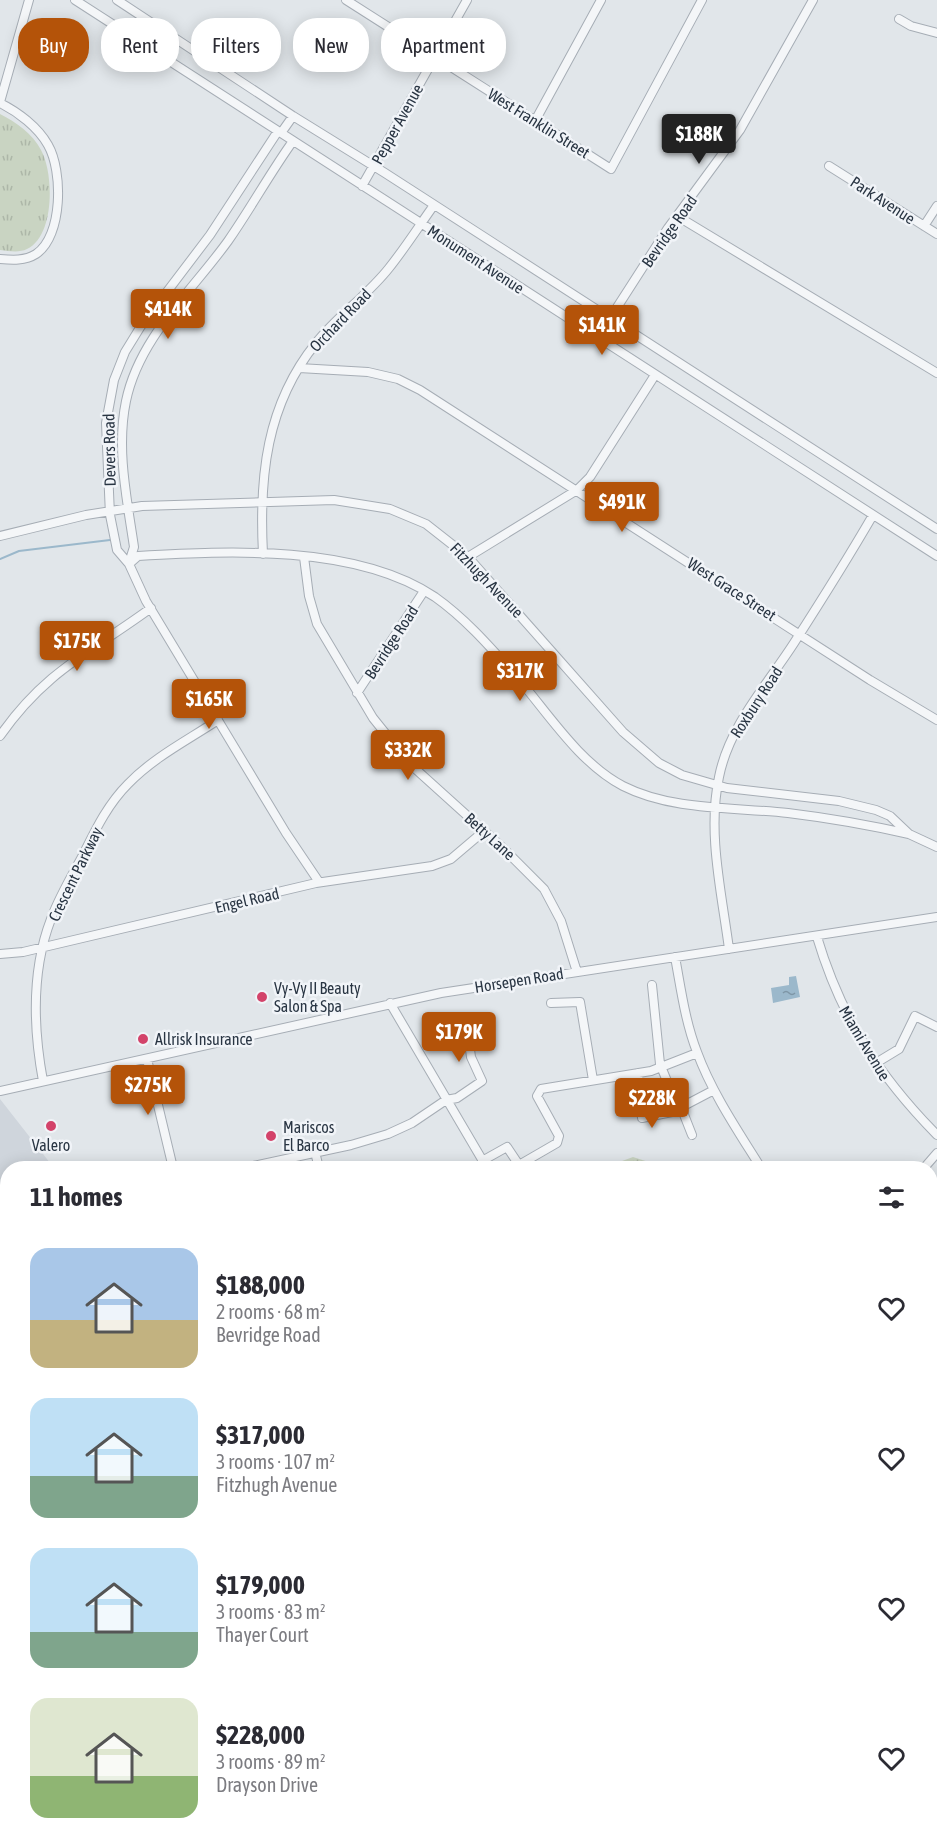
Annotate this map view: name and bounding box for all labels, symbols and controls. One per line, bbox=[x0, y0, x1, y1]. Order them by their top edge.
chip: Buy bbox=[18, 18, 89, 72]
chip: Rent bbox=[101, 18, 179, 72]
chip: Filters bbox=[191, 18, 281, 72]
chip: New bbox=[293, 18, 369, 72]
chip: Apartment bbox=[381, 18, 506, 72]
street label: Pepper Avenue bbox=[368, 81, 427, 168]
street label: West Franklin Street bbox=[485, 84, 594, 162]
pin: $188K bbox=[657, 114, 741, 165]
text: $188K bbox=[676, 122, 722, 145]
street label: Park Avenue bbox=[847, 173, 919, 227]
street label: Bevridge Road bbox=[638, 192, 701, 271]
street label: Monument Avenue bbox=[424, 221, 528, 297]
street label: Orchard Road bbox=[306, 285, 374, 355]
pin: $414K bbox=[126, 289, 210, 340]
text: $414K bbox=[145, 297, 191, 320]
pin: $141K bbox=[560, 305, 644, 356]
text: $141K bbox=[579, 313, 625, 336]
street label: Devers Road bbox=[99, 413, 119, 487]
pin: $491K bbox=[580, 482, 664, 533]
text: $491K bbox=[599, 490, 645, 513]
street label: Fitzhugh Avenue bbox=[446, 539, 527, 622]
street label: West Grace Street bbox=[684, 554, 780, 624]
street label: Bevridge Road bbox=[361, 602, 422, 683]
pin: $175K bbox=[35, 621, 119, 672]
text: $175K bbox=[54, 629, 100, 652]
pin: $317K bbox=[478, 651, 562, 702]
text: $317K bbox=[497, 659, 543, 682]
street label: Roxbury Road bbox=[726, 663, 786, 741]
pin: $165K bbox=[167, 679, 251, 730]
text: $165K bbox=[186, 687, 232, 710]
pin: $332K bbox=[366, 730, 450, 781]
text: $332K bbox=[385, 738, 431, 761]
street label: Betty Lane bbox=[460, 809, 519, 864]
street label: Crescent Parkway bbox=[44, 824, 107, 925]
street label: Engel Road bbox=[213, 884, 281, 917]
street label: Horsepen Road bbox=[473, 964, 565, 997]
place label: Vy-Vy II Beauty Salon & Spa bbox=[274, 979, 361, 1016]
marker: Vy-Vy II Beauty Salon & Spa bbox=[255, 990, 269, 1004]
street label: Miami Avenue bbox=[836, 1003, 894, 1083]
pin: $179K bbox=[417, 1012, 501, 1063]
text: $179K bbox=[436, 1020, 482, 1043]
place label: Allrisk Insurance bbox=[155, 1030, 253, 1048]
marker: Allrisk Insurance bbox=[136, 1032, 150, 1046]
pin: $275K bbox=[106, 1065, 190, 1116]
text: $275K bbox=[125, 1073, 171, 1096]
pin: $228K bbox=[610, 1078, 694, 1129]
text: $228K bbox=[629, 1086, 675, 1109]
place label: Mariscos El Barco bbox=[283, 1118, 335, 1154]
marker: Valero bbox=[44, 1119, 58, 1133]
marker: Mariscos El Barco bbox=[264, 1129, 278, 1143]
place label: Valero bbox=[32, 1136, 70, 1154]
icon: filters bbox=[875, 1181, 908, 1214]
text: 11 homes bbox=[30, 1182, 123, 1212]
text: $188,000 bbox=[216, 1270, 305, 1300]
icon: home bbox=[78, 1272, 150, 1344]
icon: heart bbox=[875, 1292, 908, 1325]
text: 2 rooms · 68 m² bbox=[216, 1300, 326, 1323]
text: Bevridge Road bbox=[216, 1323, 321, 1346]
text: $317,000 bbox=[216, 1420, 305, 1450]
icon: home bbox=[78, 1422, 150, 1494]
icon: heart bbox=[875, 1442, 908, 1475]
text: 3 rooms · 107 m² bbox=[216, 1450, 335, 1473]
text: Fitzhugh Avenue bbox=[216, 1473, 337, 1496]
text: $179,000 bbox=[216, 1570, 305, 1600]
icon: home bbox=[78, 1572, 150, 1644]
icon: heart bbox=[875, 1592, 908, 1625]
text: 3 rooms · 83 m² bbox=[216, 1600, 326, 1623]
text: Thayer Court bbox=[216, 1623, 309, 1646]
text: $228,000 bbox=[216, 1720, 305, 1750]
icon: home bbox=[78, 1722, 150, 1794]
icon: heart bbox=[875, 1742, 908, 1775]
text: 3 rooms · 89 m² bbox=[216, 1750, 326, 1773]
text: Drayson Drive bbox=[216, 1773, 318, 1796]

